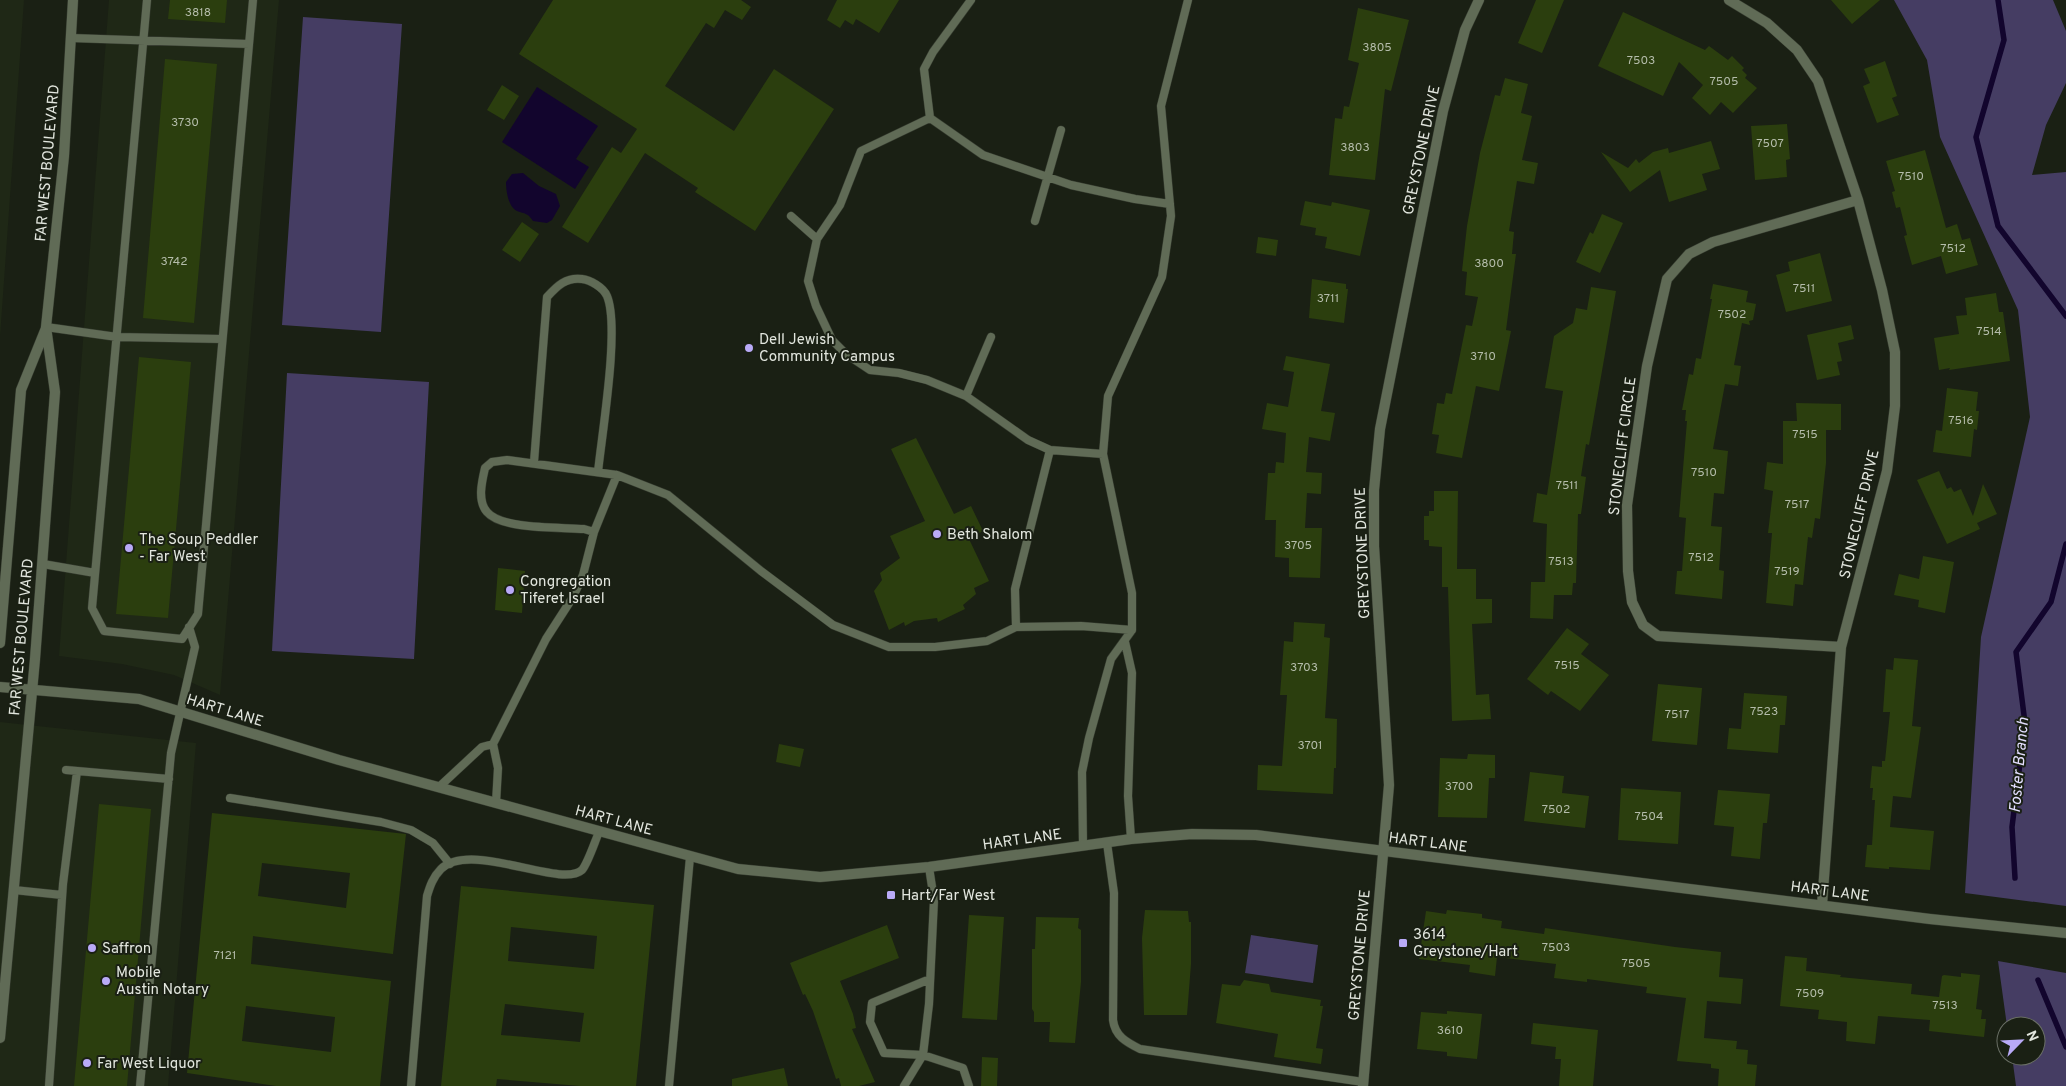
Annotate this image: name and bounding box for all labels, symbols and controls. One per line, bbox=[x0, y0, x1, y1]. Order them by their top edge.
house number: 3818 bbox=[185, 5, 211, 21]
house number: 3805 bbox=[1362, 40, 1392, 56]
house number: 7503 bbox=[1627, 53, 1655, 69]
house number: 7505 bbox=[1710, 74, 1738, 90]
street label: FAR WEST BOULEVARD bbox=[32, 84, 65, 243]
street label: GREYSTONE DRIVE bbox=[1399, 84, 1445, 217]
house number: 3730 bbox=[171, 115, 199, 131]
house number: 7507 bbox=[1756, 136, 1784, 152]
house number: 3803 bbox=[1340, 140, 1370, 156]
house number: 7510 bbox=[1898, 169, 1924, 185]
house number: 7512 bbox=[1940, 241, 1966, 257]
house number: 3742 bbox=[161, 254, 187, 270]
house number: 3800 bbox=[1474, 256, 1504, 272]
house number: 7511 bbox=[1793, 281, 1815, 297]
house number: 3711 bbox=[1317, 291, 1339, 307]
house number: 7502 bbox=[1718, 307, 1746, 323]
house number: 7514 bbox=[1976, 324, 2002, 340]
place label: Dell Jewish Community Campus bbox=[759, 331, 895, 367]
marker: Dell Jewish Community Campus bbox=[743, 342, 755, 354]
house number: 3710 bbox=[1470, 349, 1496, 365]
street label: STONECLIFF CIRCLE bbox=[1606, 376, 1641, 517]
house number: 7516 bbox=[1948, 413, 1974, 429]
house number: 7515 bbox=[1792, 427, 1818, 443]
street label: STONECLIFF DRIVE bbox=[1836, 448, 1885, 581]
house number: 7510 bbox=[1691, 465, 1717, 481]
house number: 7511 bbox=[1556, 478, 1578, 494]
street label: GREYSTONE DRIVE bbox=[1352, 487, 1375, 619]
house number: 7517 bbox=[1785, 497, 1809, 513]
place label: Beth Shalom bbox=[947, 526, 1033, 545]
marker: Beth Shalom bbox=[931, 528, 943, 540]
place label: The Soup Peddler - Far West bbox=[139, 531, 258, 567]
house number: 3705 bbox=[1284, 538, 1312, 554]
marker: The Soup Peddler - Far West bbox=[123, 542, 135, 554]
house number: 7512 bbox=[1688, 550, 1714, 566]
house number: 7513 bbox=[1548, 554, 1574, 570]
street label: FAR WEST BOULEVARD bbox=[6, 558, 39, 717]
house number: 7519 bbox=[1774, 564, 1800, 580]
place label: Congregation Tiferet Israel bbox=[520, 573, 611, 609]
marker: Congregation Tiferet Israel bbox=[504, 584, 516, 596]
house number: 7515 bbox=[1554, 658, 1580, 674]
house number: 3703 bbox=[1290, 660, 1318, 676]
street label: HART LANE bbox=[184, 691, 265, 732]
house number: 7523 bbox=[1750, 704, 1778, 720]
house number: 7517 bbox=[1665, 707, 1689, 723]
water label: Foster Branch bbox=[2006, 716, 2034, 814]
house number: 3701 bbox=[1297, 738, 1323, 754]
house number: 3700 bbox=[1445, 779, 1473, 795]
street label: HART LANE bbox=[573, 802, 654, 841]
house number: 7502 bbox=[1542, 802, 1570, 818]
house number: 7504 bbox=[1635, 809, 1663, 825]
street label: HART LANE bbox=[982, 826, 1063, 855]
street label: HART LANE bbox=[1387, 829, 1468, 858]
street label: HART LANE bbox=[1789, 878, 1870, 907]
place label: Hart/Far West bbox=[901, 887, 995, 906]
marker: Hart/Far West bbox=[885, 889, 897, 901]
street label: GREYSTONE DRIVE bbox=[1345, 889, 1376, 1022]
place label: 3614 Greystone/Hart bbox=[1413, 926, 1518, 962]
marker: 3614 Greystone/Hart bbox=[1397, 937, 1409, 949]
place label: Saffron bbox=[102, 940, 151, 959]
house number: 7503 bbox=[1542, 940, 1570, 956]
marker: Saffron bbox=[86, 942, 98, 954]
house number: 7121 bbox=[214, 948, 236, 964]
house number: 7505 bbox=[1622, 956, 1650, 972]
place label: Mobile Austin Notary bbox=[116, 964, 209, 1000]
marker: Mobile Austin Notary bbox=[100, 975, 112, 987]
house number: 7509 bbox=[1796, 986, 1824, 1002]
house number: 7513 bbox=[1932, 998, 1958, 1014]
north arrow bbox=[1996, 1016, 2046, 1066]
house number: 3610 bbox=[1437, 1023, 1463, 1039]
text: N bbox=[2022, 1028, 2041, 1044]
place label: Far West Liquor bbox=[97, 1055, 201, 1074]
marker: Far West Liquor bbox=[81, 1057, 93, 1069]

